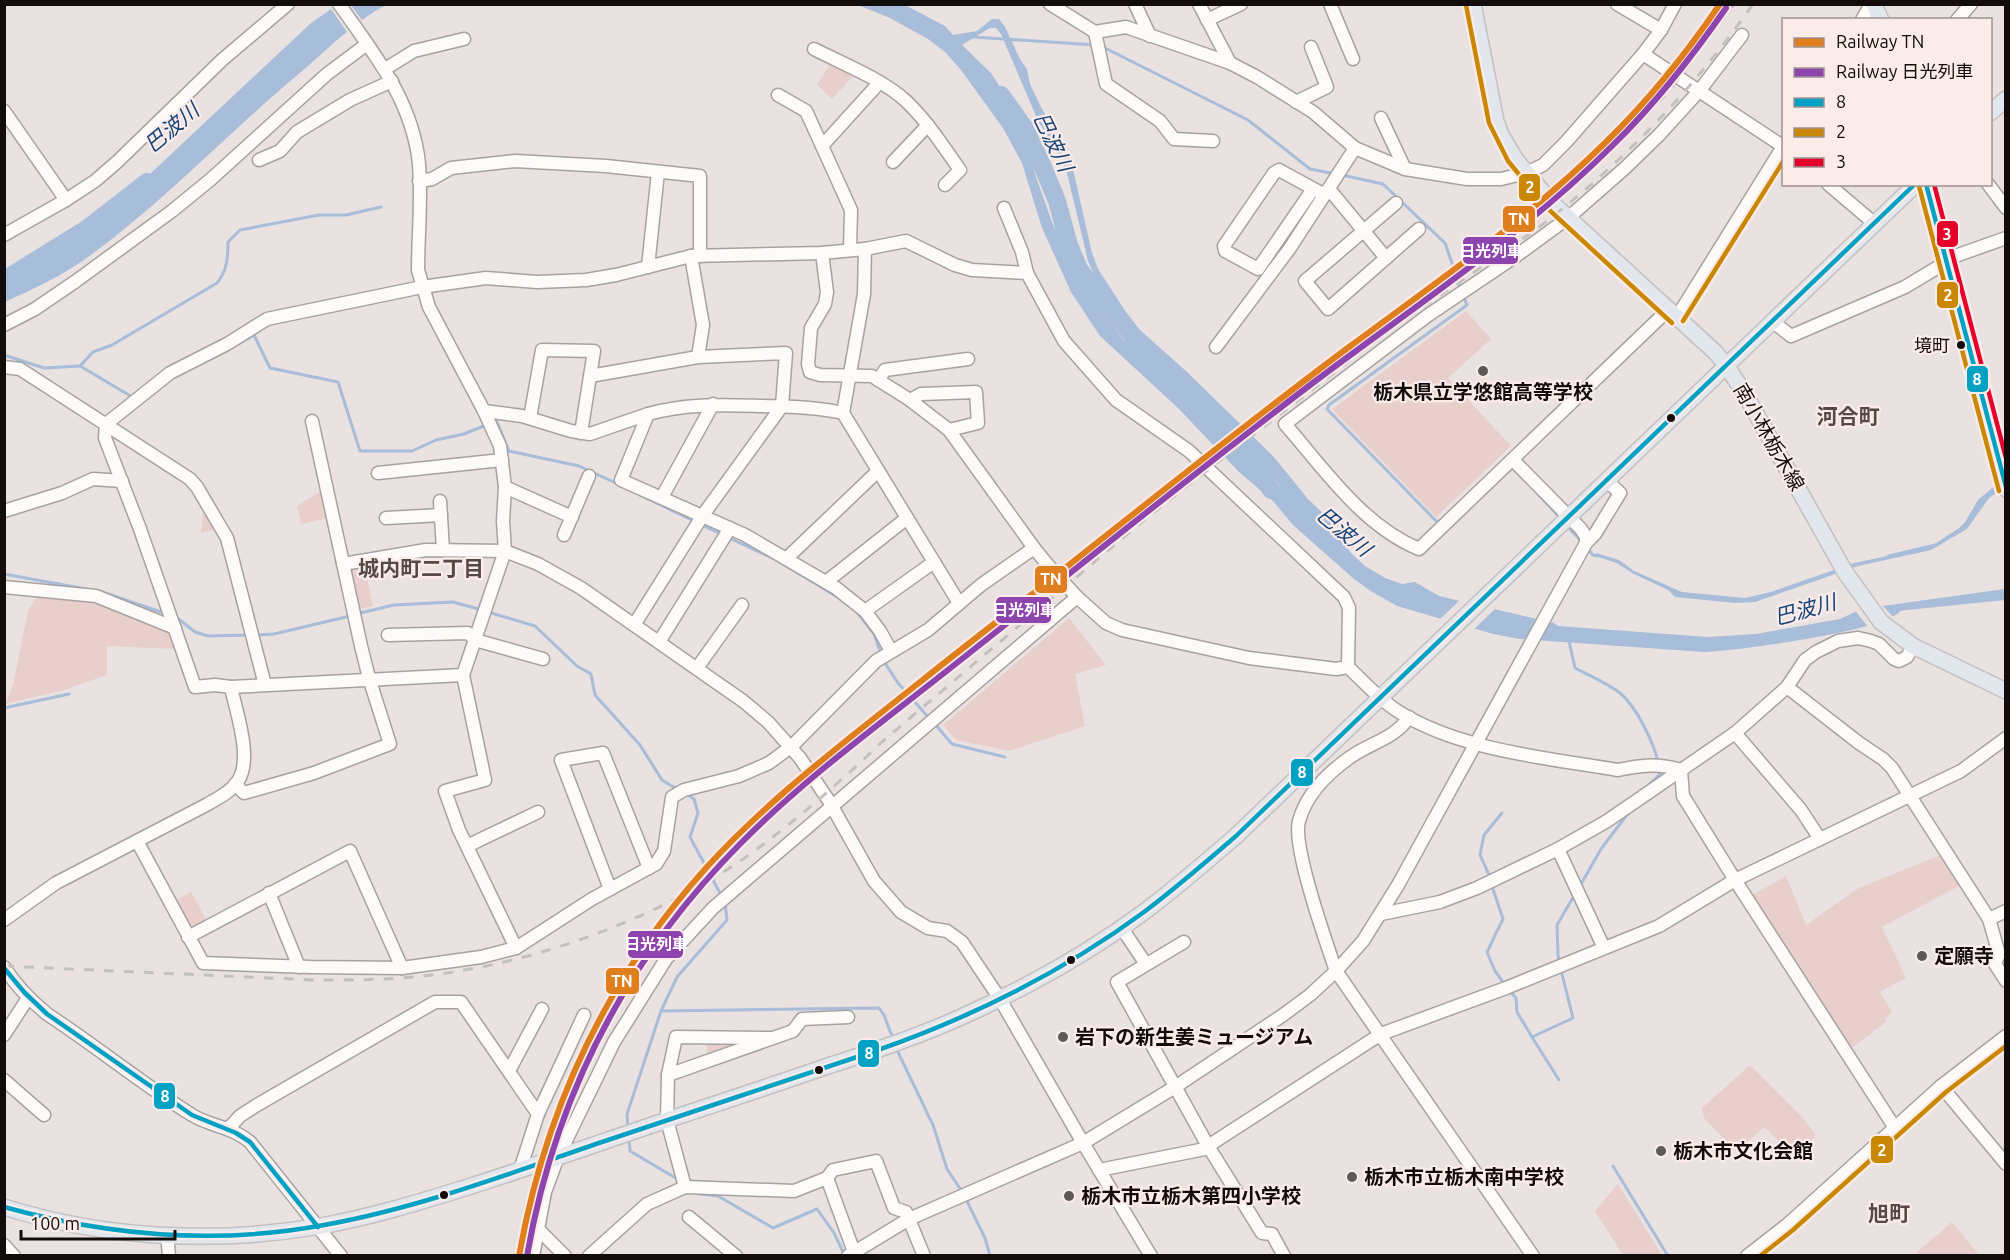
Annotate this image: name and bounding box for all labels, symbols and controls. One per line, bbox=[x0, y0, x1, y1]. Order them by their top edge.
legend bbox=[1782, 18, 1992, 186]
text: Railway TN bbox=[1836, 31, 1924, 51]
text: Railway 日光列車 bbox=[1836, 61, 1973, 81]
text: 8 bbox=[1836, 91, 1846, 111]
water label: 巴波川 bbox=[140, 97, 205, 157]
water label: 巴波川 bbox=[1029, 108, 1079, 177]
text: 2 bbox=[1836, 121, 1846, 141]
text: 3 bbox=[1836, 151, 1846, 171]
line badge: 2 bbox=[1518, 173, 1541, 202]
text: 2 bbox=[1525, 178, 1535, 196]
line badge: TN bbox=[1502, 205, 1536, 233]
text: TN bbox=[1508, 210, 1530, 228]
line badge: 3 bbox=[1936, 220, 1959, 248]
text: 3 bbox=[1942, 225, 1952, 243]
line badge: 日光列車 bbox=[1462, 236, 1519, 265]
text: 日光列車 bbox=[1459, 242, 1523, 260]
line badge: 2 bbox=[1936, 281, 1959, 309]
text: 2 bbox=[1943, 286, 1953, 304]
place label: 境町 bbox=[1914, 335, 1950, 355]
marker: 境町 bbox=[1955, 339, 1967, 351]
marker: 栃木県立学悠館高等学校 bbox=[1476, 364, 1490, 378]
line badge: 8 bbox=[1966, 365, 1989, 393]
text: 8 bbox=[1972, 370, 1982, 388]
street label: 南小林栃木線 bbox=[1729, 379, 1809, 494]
place label: 栃木県立学悠館高等学校 bbox=[1373, 380, 1593, 403]
district label: 河合町 bbox=[1817, 404, 1880, 428]
unlabelled marker bbox=[1665, 412, 1677, 424]
water label: 巴波川 bbox=[1313, 502, 1378, 562]
district label: 城内町二丁目 bbox=[358, 556, 484, 580]
line badge: TN bbox=[1034, 565, 1068, 594]
text: TN bbox=[1040, 570, 1062, 588]
water label: 巴波川 bbox=[1771, 589, 1840, 629]
line badge: 日光列車 bbox=[995, 596, 1052, 624]
text: 日光列車 bbox=[992, 601, 1056, 619]
line badge: 8 bbox=[1290, 758, 1314, 787]
text: 8 bbox=[1297, 763, 1307, 781]
line badge: 日光列車 bbox=[627, 930, 684, 959]
text: 日光列車 bbox=[624, 935, 688, 953]
place label: 定願寺 bbox=[1934, 944, 1994, 967]
marker: 定願寺 bbox=[1915, 949, 1929, 963]
unlabelled marker bbox=[1065, 954, 1077, 966]
line badge: TN bbox=[605, 967, 640, 995]
text: TN bbox=[611, 972, 633, 990]
place label: 岩下の新生姜ミュージアム bbox=[1075, 1025, 1313, 1048]
marker: 岩下の新生姜ミュージアム bbox=[1056, 1030, 1070, 1044]
line badge: 8 bbox=[857, 1039, 880, 1068]
text: 8 bbox=[864, 1044, 874, 1062]
unlabelled marker bbox=[813, 1064, 825, 1076]
line badge: 8 bbox=[153, 1082, 176, 1110]
text: 8 bbox=[160, 1087, 170, 1105]
line badge: 2 bbox=[1870, 1135, 1894, 1164]
place label: 栃木市文化会館 bbox=[1673, 1139, 1813, 1162]
text: 2 bbox=[1877, 1141, 1887, 1159]
marker: 栃木市文化会館 bbox=[1654, 1144, 1668, 1158]
place label: 栃木市立栃木南中学校 bbox=[1364, 1165, 1564, 1188]
marker: 栃木市立栃木南中学校 bbox=[1345, 1170, 1359, 1184]
place label: 栃木市立栃木第四小学校 bbox=[1081, 1184, 1301, 1207]
unlabelled marker bbox=[438, 1189, 450, 1201]
marker: 栃木市立栃木第四小学校 bbox=[1062, 1189, 1076, 1203]
district label: 旭町 bbox=[1868, 1201, 1910, 1225]
scale bar bbox=[21, 1203, 176, 1241]
text: 100 m bbox=[30, 1213, 80, 1233]

